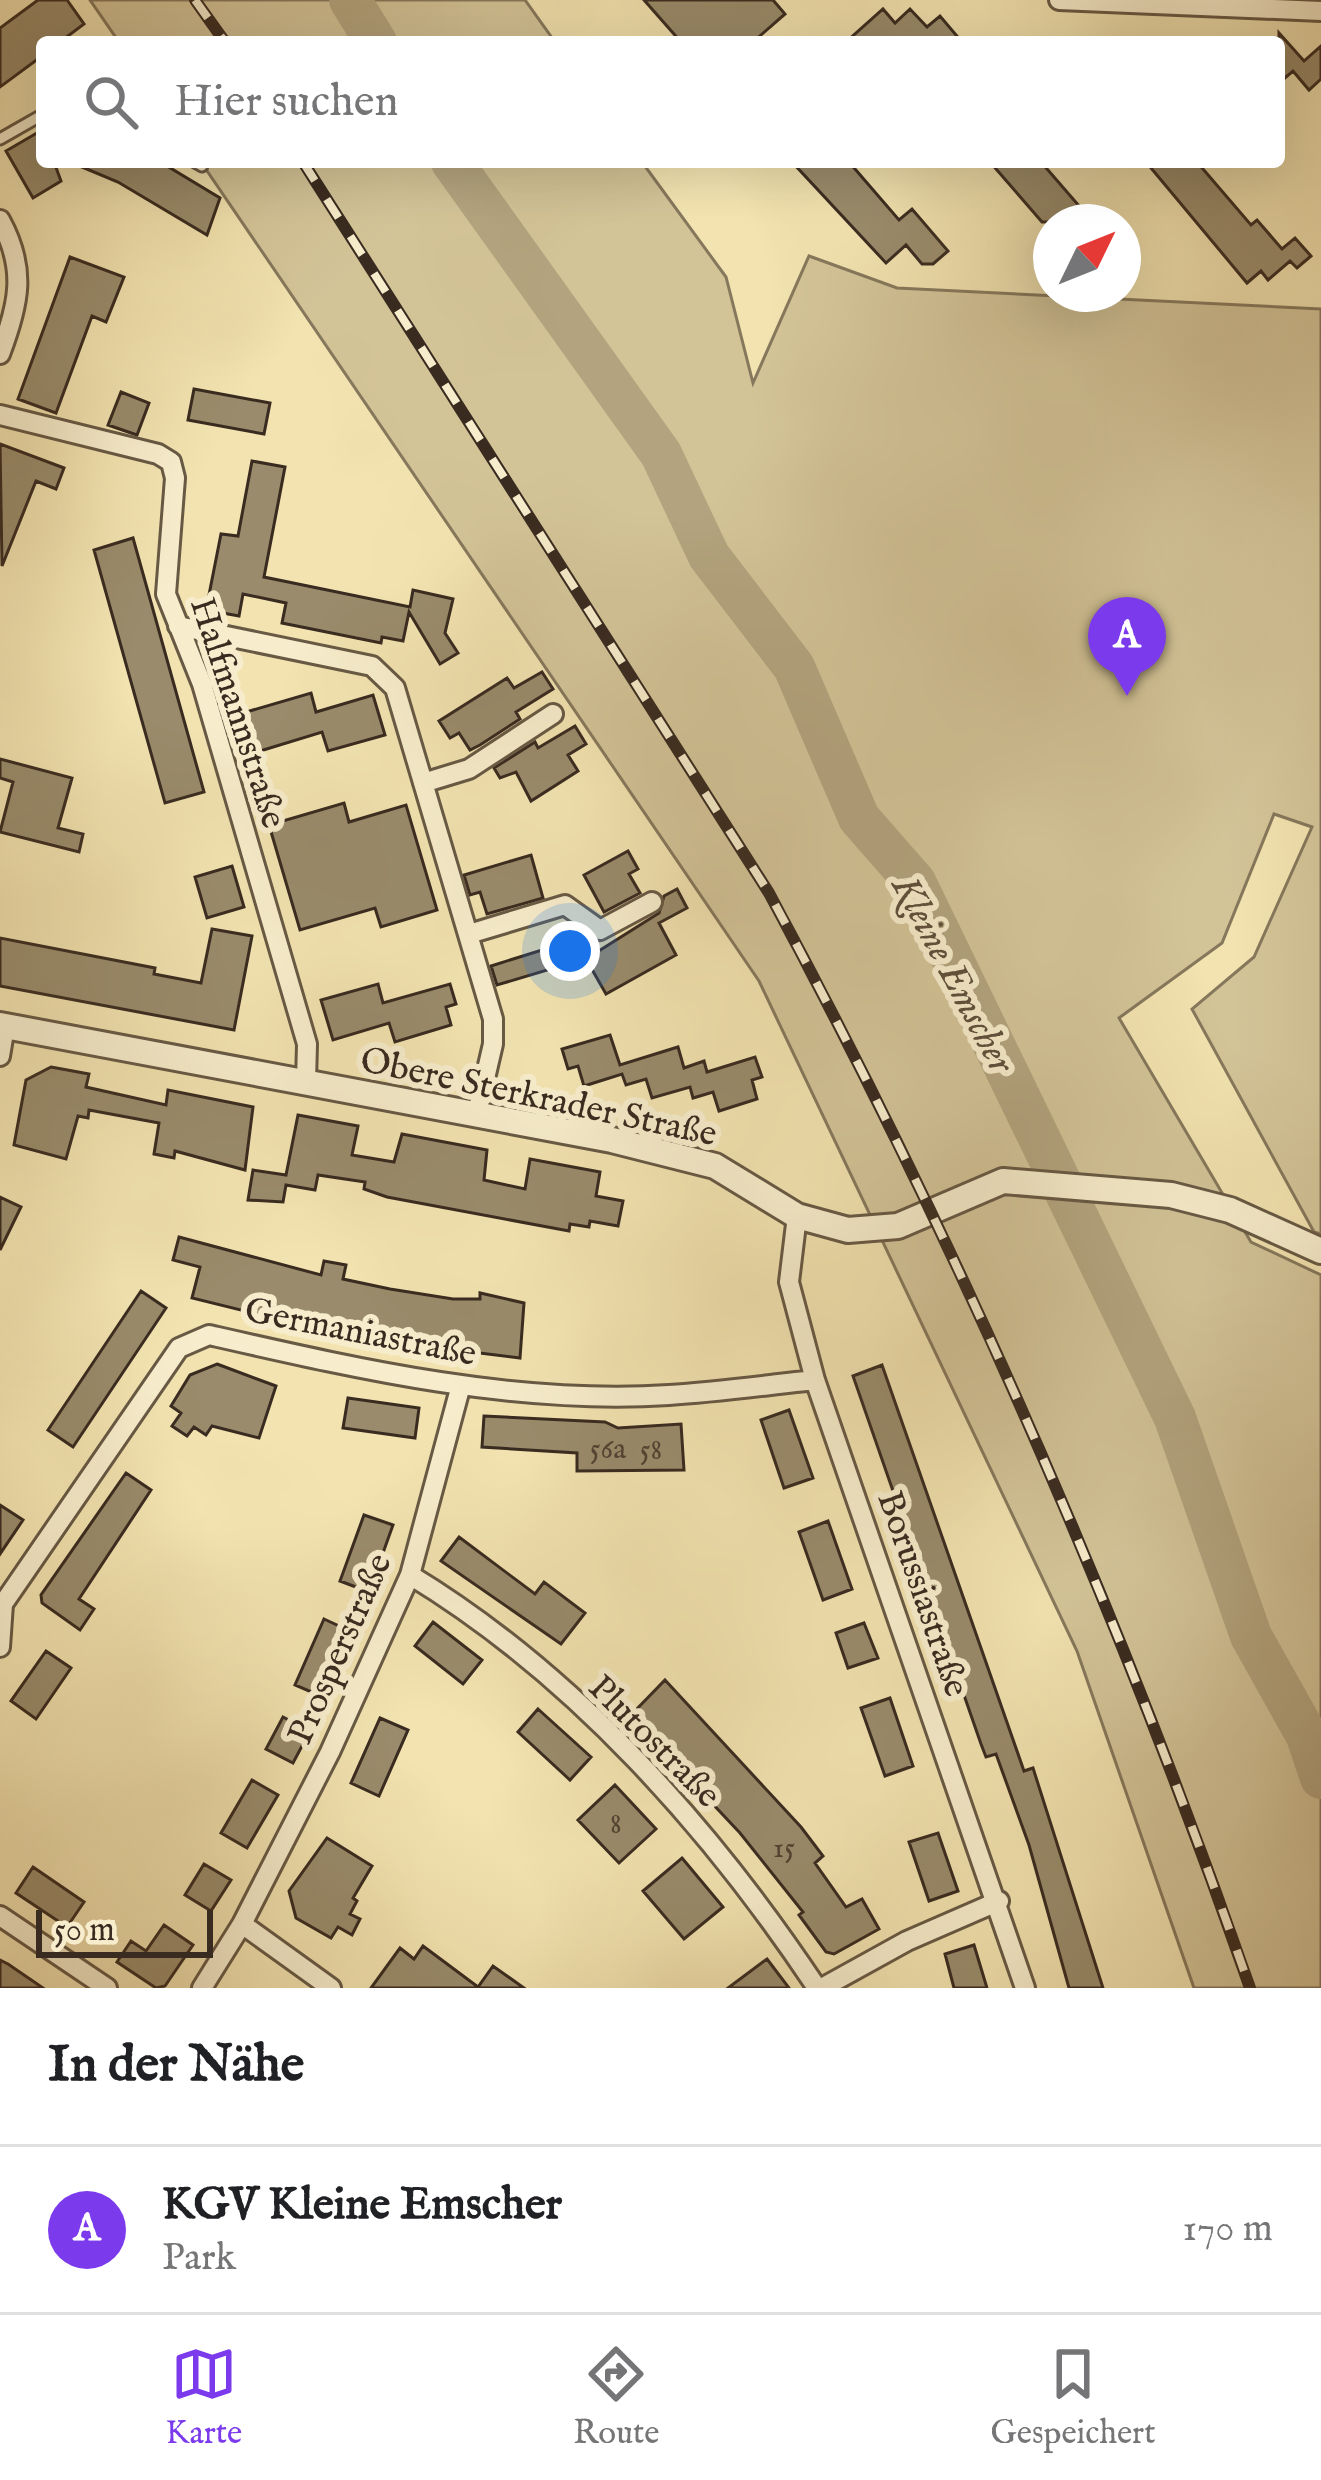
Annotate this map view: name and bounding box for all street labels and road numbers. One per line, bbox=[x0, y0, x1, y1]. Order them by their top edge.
street label: Halfmannstraße bbox=[178, 592, 296, 834]
street label: Obere Sterkrader Straße bbox=[356, 1038, 721, 1158]
street label: Germaniastraße bbox=[241, 1288, 480, 1378]
street label: Borussiastraße bbox=[866, 1485, 979, 1703]
street label: Prosperstraße bbox=[278, 1547, 403, 1752]
street label: Plutostraße bbox=[578, 1666, 730, 1818]

